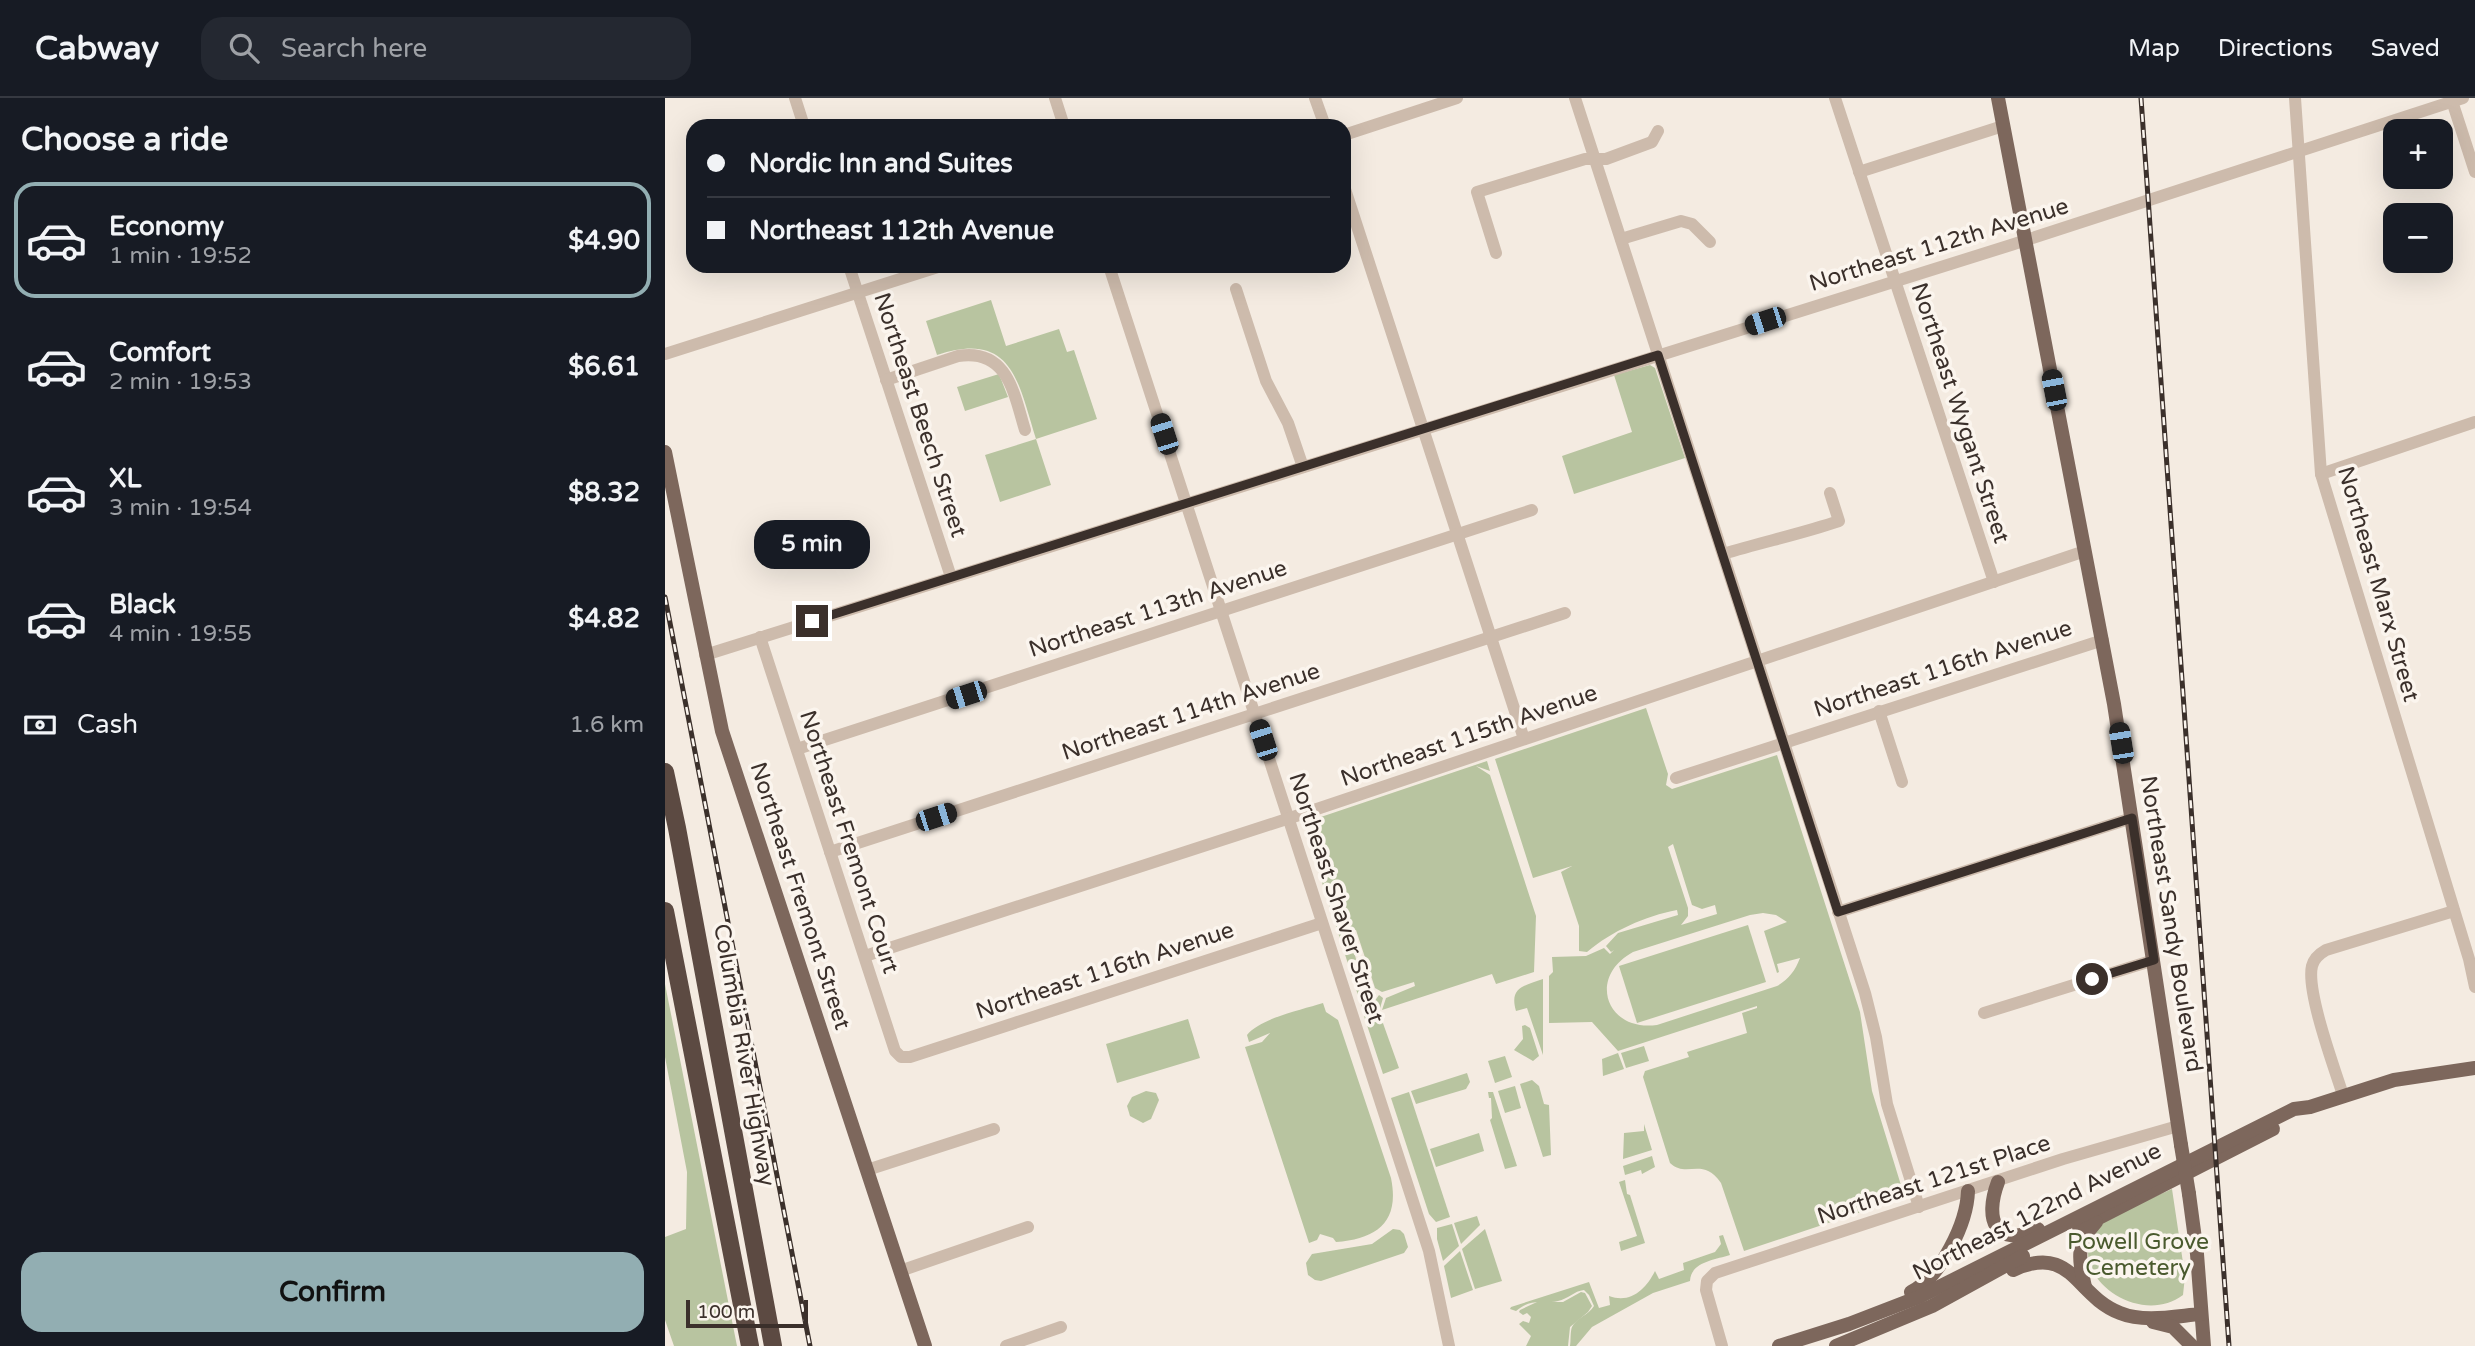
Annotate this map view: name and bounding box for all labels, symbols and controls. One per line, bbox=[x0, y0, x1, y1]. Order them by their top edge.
search box bbox=[201, 17, 691, 80]
text: Cabway bbox=[35, 29, 159, 68]
icon: search bbox=[225, 29, 263, 67]
text: Search here bbox=[281, 33, 427, 64]
text: Map bbox=[2128, 34, 2180, 63]
text: Directions bbox=[2218, 34, 2333, 63]
text: Saved bbox=[2371, 34, 2440, 63]
map controls bbox=[2383, 119, 2453, 273]
button: + bbox=[2383, 119, 2453, 189]
text: Choose a ride bbox=[21, 121, 228, 159]
text: Nordic Inn and Suites bbox=[749, 148, 1013, 179]
street label: Northeast 112th Avenue bbox=[1806, 192, 2072, 298]
button: − bbox=[2383, 203, 2453, 273]
icon: car bbox=[25, 209, 88, 272]
text: Economy bbox=[109, 211, 224, 242]
text: Northeast 112th Avenue bbox=[749, 215, 1054, 246]
text: $4.90 bbox=[568, 225, 640, 256]
text: 1 min · 19:52 bbox=[109, 242, 252, 270]
street label: Northeast Wygant Street bbox=[1905, 279, 2015, 547]
street label: Northeast Beech Street bbox=[867, 289, 973, 541]
car bbox=[1742, 305, 1789, 337]
icon: car bbox=[25, 335, 88, 398]
text: Comfort bbox=[109, 337, 211, 368]
text: $6.61 bbox=[568, 351, 640, 382]
car bbox=[2040, 367, 2069, 413]
text: 2 min · 19:53 bbox=[109, 368, 252, 396]
car bbox=[1148, 411, 1181, 457]
icon: car bbox=[25, 461, 88, 524]
text: XL bbox=[109, 463, 141, 494]
street label: Northeast Marx Street bbox=[2331, 463, 2425, 705]
text: $8.32 bbox=[568, 477, 640, 508]
text: 3 min · 19:54 bbox=[109, 494, 252, 522]
callout: 5 min bbox=[754, 519, 870, 568]
text: 5 min bbox=[781, 530, 843, 558]
street label: Northeast 113th Avenue bbox=[1025, 554, 1291, 664]
icon: car bbox=[25, 587, 88, 650]
text: Black bbox=[109, 589, 176, 620]
text: $4.82 bbox=[568, 603, 640, 634]
route end bbox=[796, 605, 828, 637]
street label: Northeast 116th Avenue bbox=[1810, 614, 2076, 724]
text: 4 min · 19:55 bbox=[109, 620, 252, 648]
street label: Northeast 114th Avenue bbox=[1058, 657, 1324, 767]
car bbox=[943, 679, 990, 711]
street label: Northeast 115th Avenue bbox=[1337, 679, 1601, 793]
icon: cash bbox=[21, 706, 59, 744]
street label: Northeast Fremont Court bbox=[793, 707, 905, 977]
text: Cash bbox=[77, 709, 138, 740]
text: 1.6 km bbox=[570, 711, 644, 739]
car bbox=[1247, 717, 1280, 763]
car bbox=[2108, 721, 2135, 765]
street label: Northeast Fremont Street bbox=[743, 759, 857, 1033]
street label: Northeast Shaver Street bbox=[1282, 769, 1390, 1027]
street label: Northeast Sandy Boulevard bbox=[2134, 774, 2208, 1074]
car bbox=[913, 801, 960, 833]
street label: Northeast 116th Avenue bbox=[972, 916, 1238, 1026]
street label: Columbia River Highway bbox=[707, 922, 781, 1188]
route start bbox=[2076, 963, 2108, 995]
street label: Northeast 121st Place bbox=[1814, 1129, 2054, 1231]
street label: Northeast 122nd Avenue bbox=[1908, 1137, 2166, 1287]
park label: Powell Grove Cemetery bbox=[2067, 1228, 2209, 1282]
button: Confirm bbox=[21, 1252, 644, 1332]
scale bar bbox=[686, 1297, 809, 1329]
text: 100 m bbox=[697, 1301, 755, 1323]

